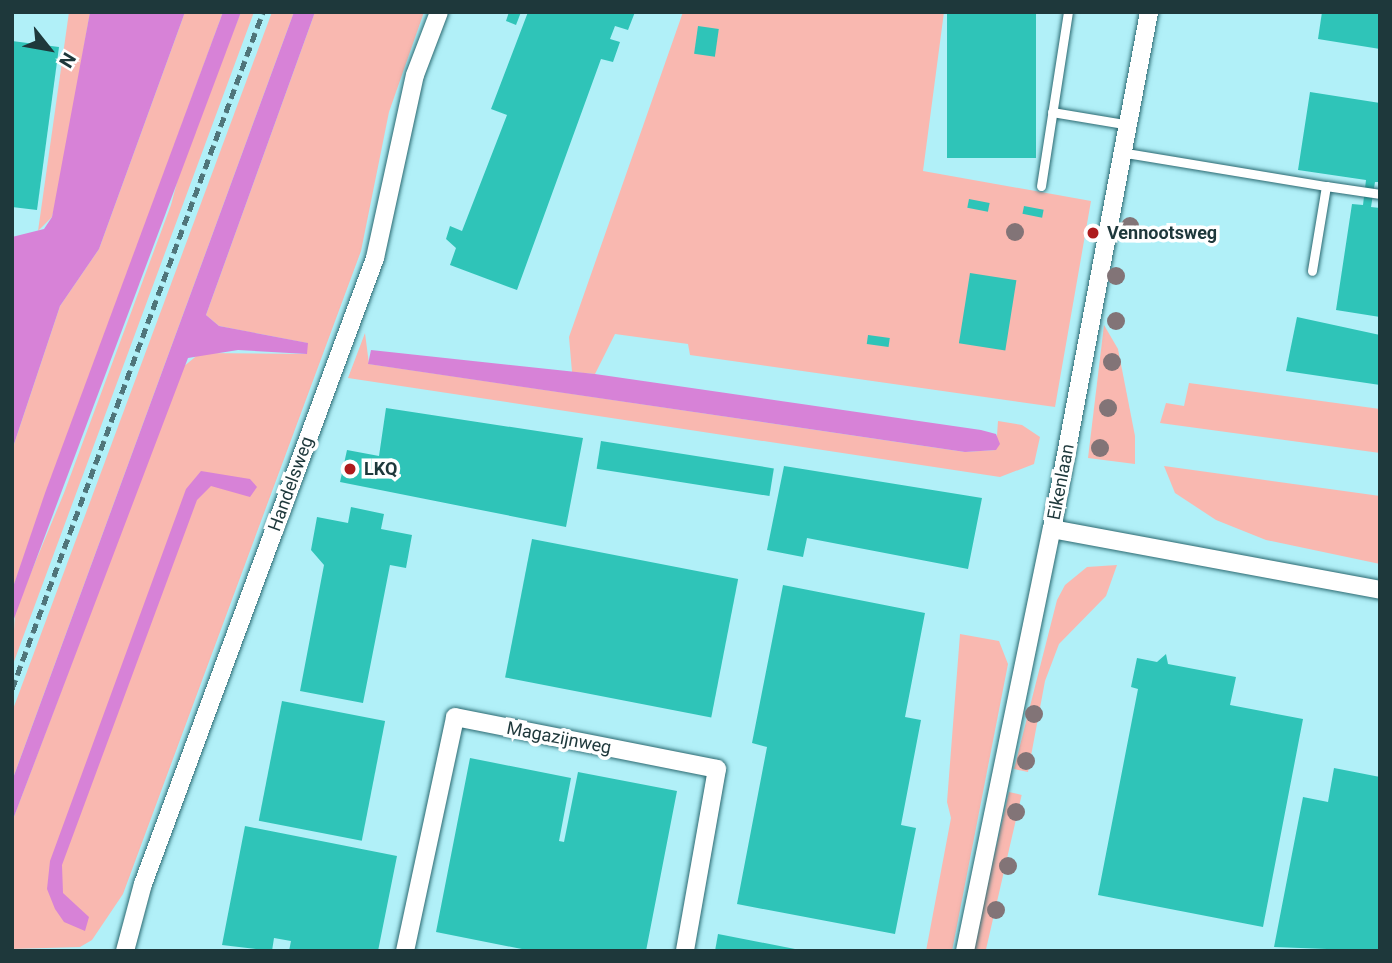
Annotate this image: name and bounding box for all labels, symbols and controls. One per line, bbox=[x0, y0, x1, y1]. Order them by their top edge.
north arrow bbox=[14, 14, 84, 84]
text: N bbox=[54, 48, 81, 72]
place label: Vennootsweg bbox=[1107, 222, 1217, 244]
marker: Vennootsweg bbox=[1085, 225, 1101, 241]
street label: Handelsweg bbox=[264, 434, 318, 534]
street label: Eikenlaan bbox=[1043, 442, 1079, 522]
place label: LKQ bbox=[364, 458, 397, 480]
marker: LKQ bbox=[342, 461, 358, 477]
street label: Magazijnweg bbox=[505, 717, 613, 759]

